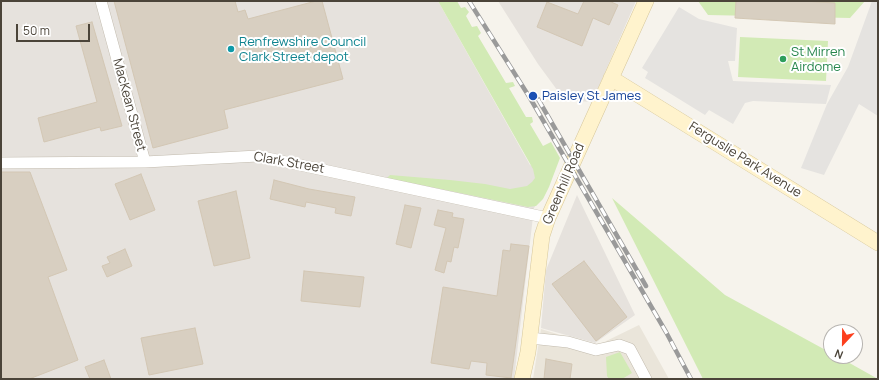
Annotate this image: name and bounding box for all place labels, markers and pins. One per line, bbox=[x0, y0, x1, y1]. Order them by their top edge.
place label: Renfrewshire Council Clark Street depot bbox=[239, 34, 366, 65]
marker: Renfrewshire Council Clark Street depot bbox=[226, 44, 236, 54]
place label: St Mirren Airdome bbox=[791, 44, 845, 75]
marker: St Mirren Airdome bbox=[778, 54, 788, 64]
place label: Paisley St James bbox=[542, 88, 641, 104]
marker: Paisley St James bbox=[527, 90, 539, 102]

